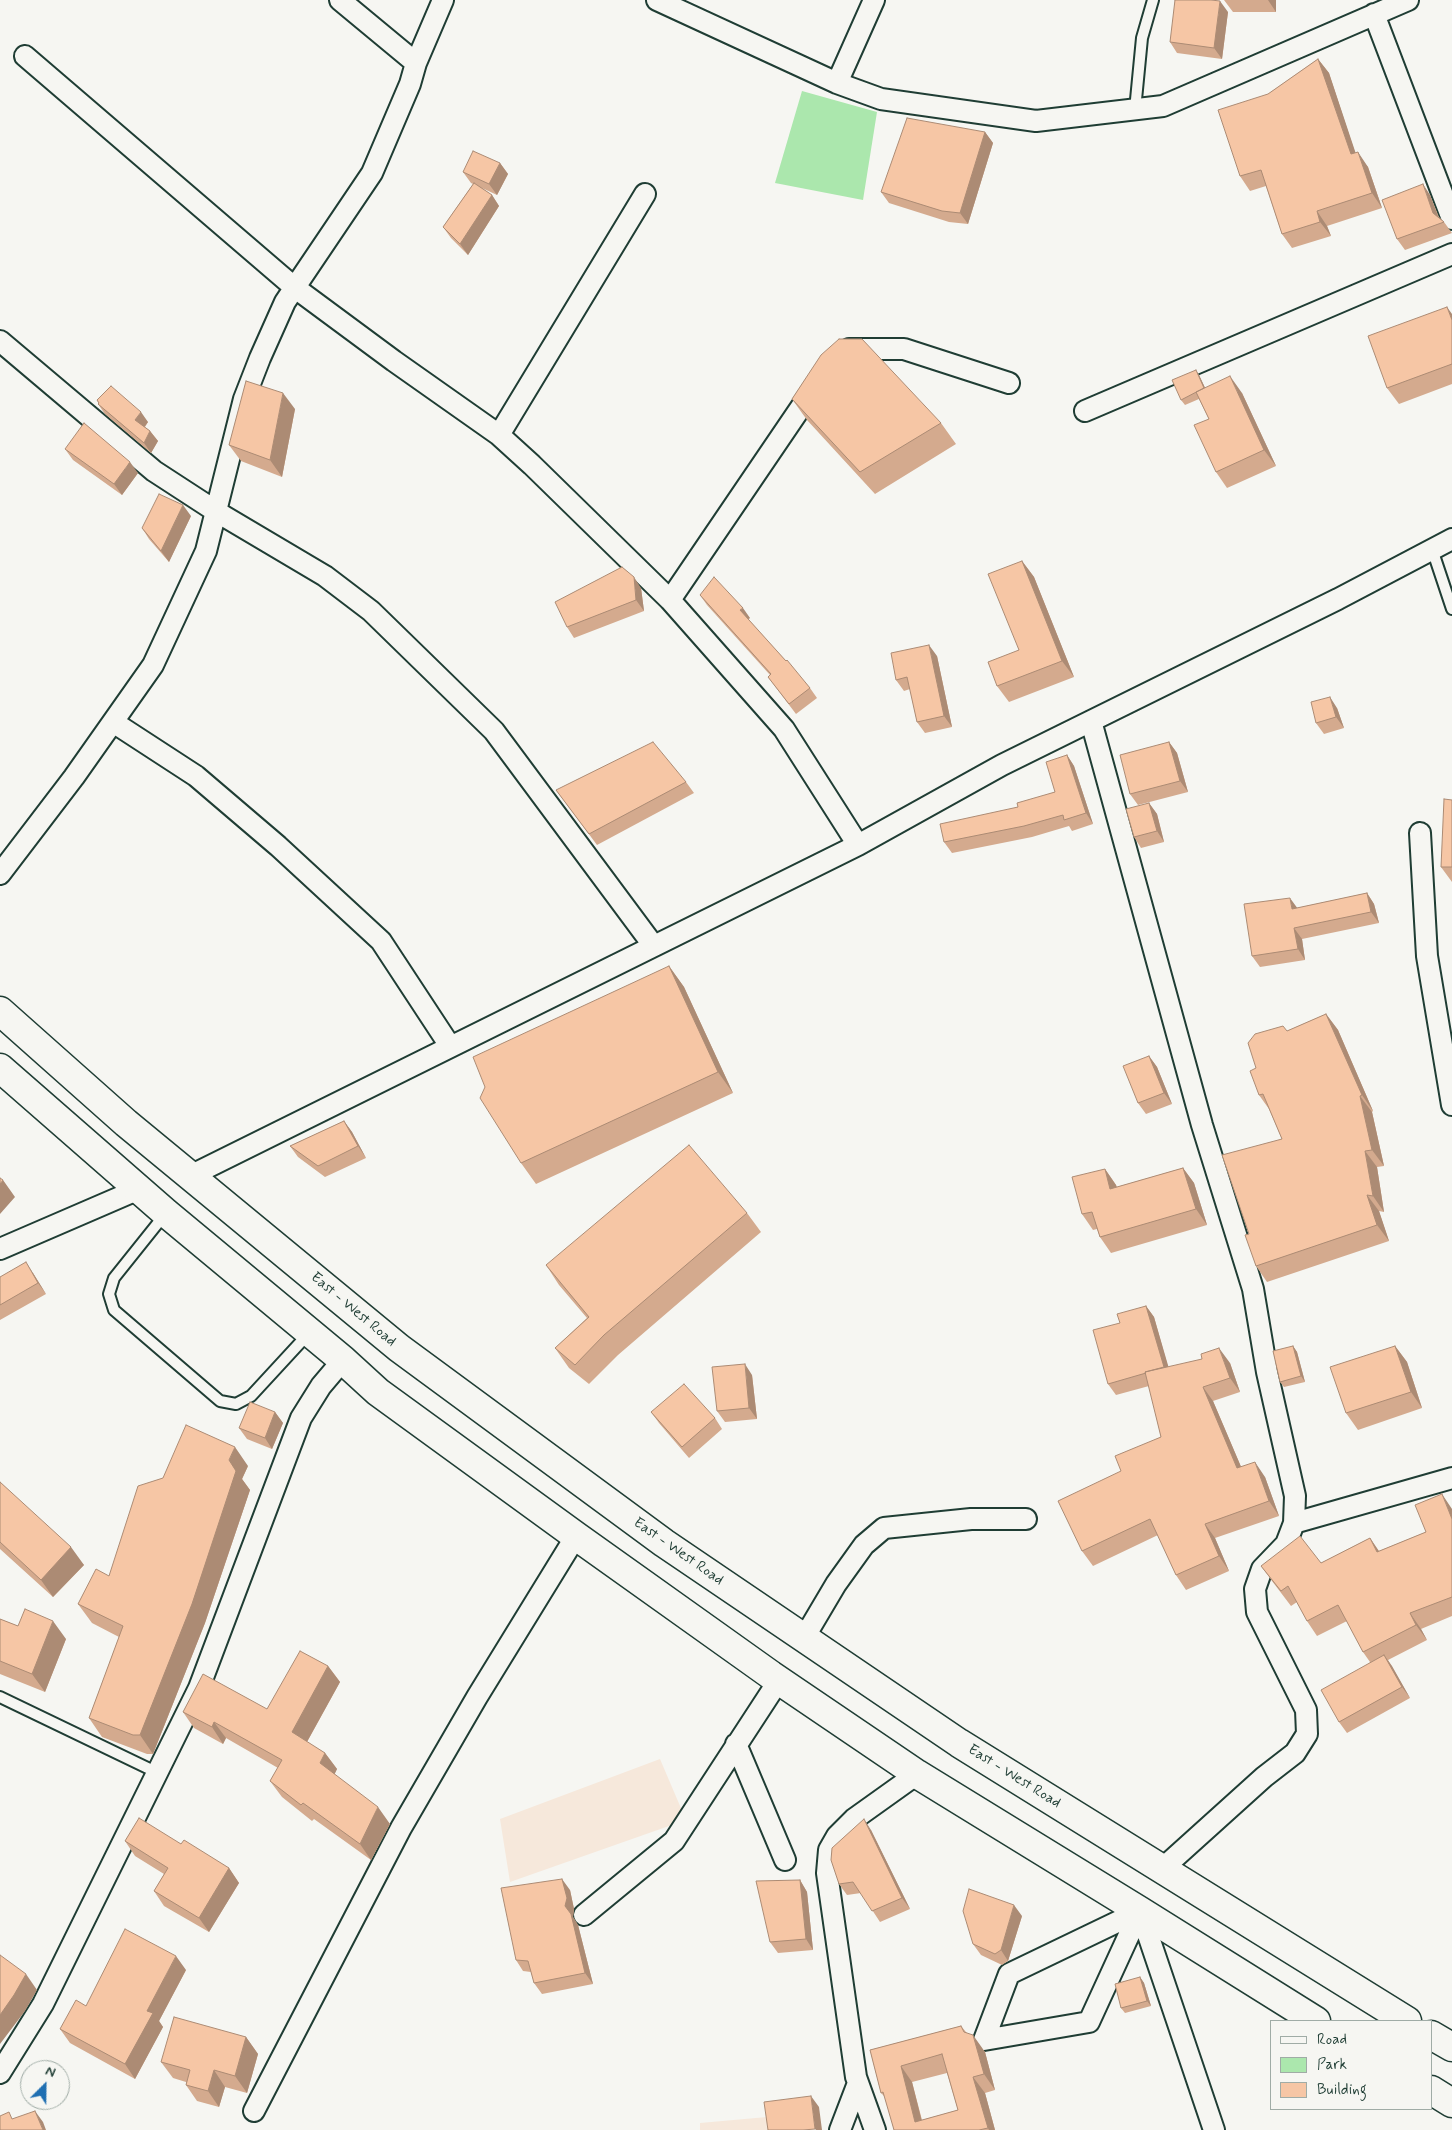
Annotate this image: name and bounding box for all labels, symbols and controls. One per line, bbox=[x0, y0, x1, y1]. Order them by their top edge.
street label: East - West Road bbox=[307, 1269, 399, 1351]
street label: East - West Road bbox=[629, 1514, 727, 1590]
street label: East - West Road bbox=[964, 1741, 1064, 1813]
legend bbox=[1270, 2020, 1432, 2110]
text: Road bbox=[1317, 2030, 1347, 2050]
text: Park bbox=[1317, 2055, 1347, 2075]
north arrow bbox=[20, 2060, 70, 2110]
text: N bbox=[43, 2062, 58, 2082]
text: Building bbox=[1317, 2080, 1367, 2100]

